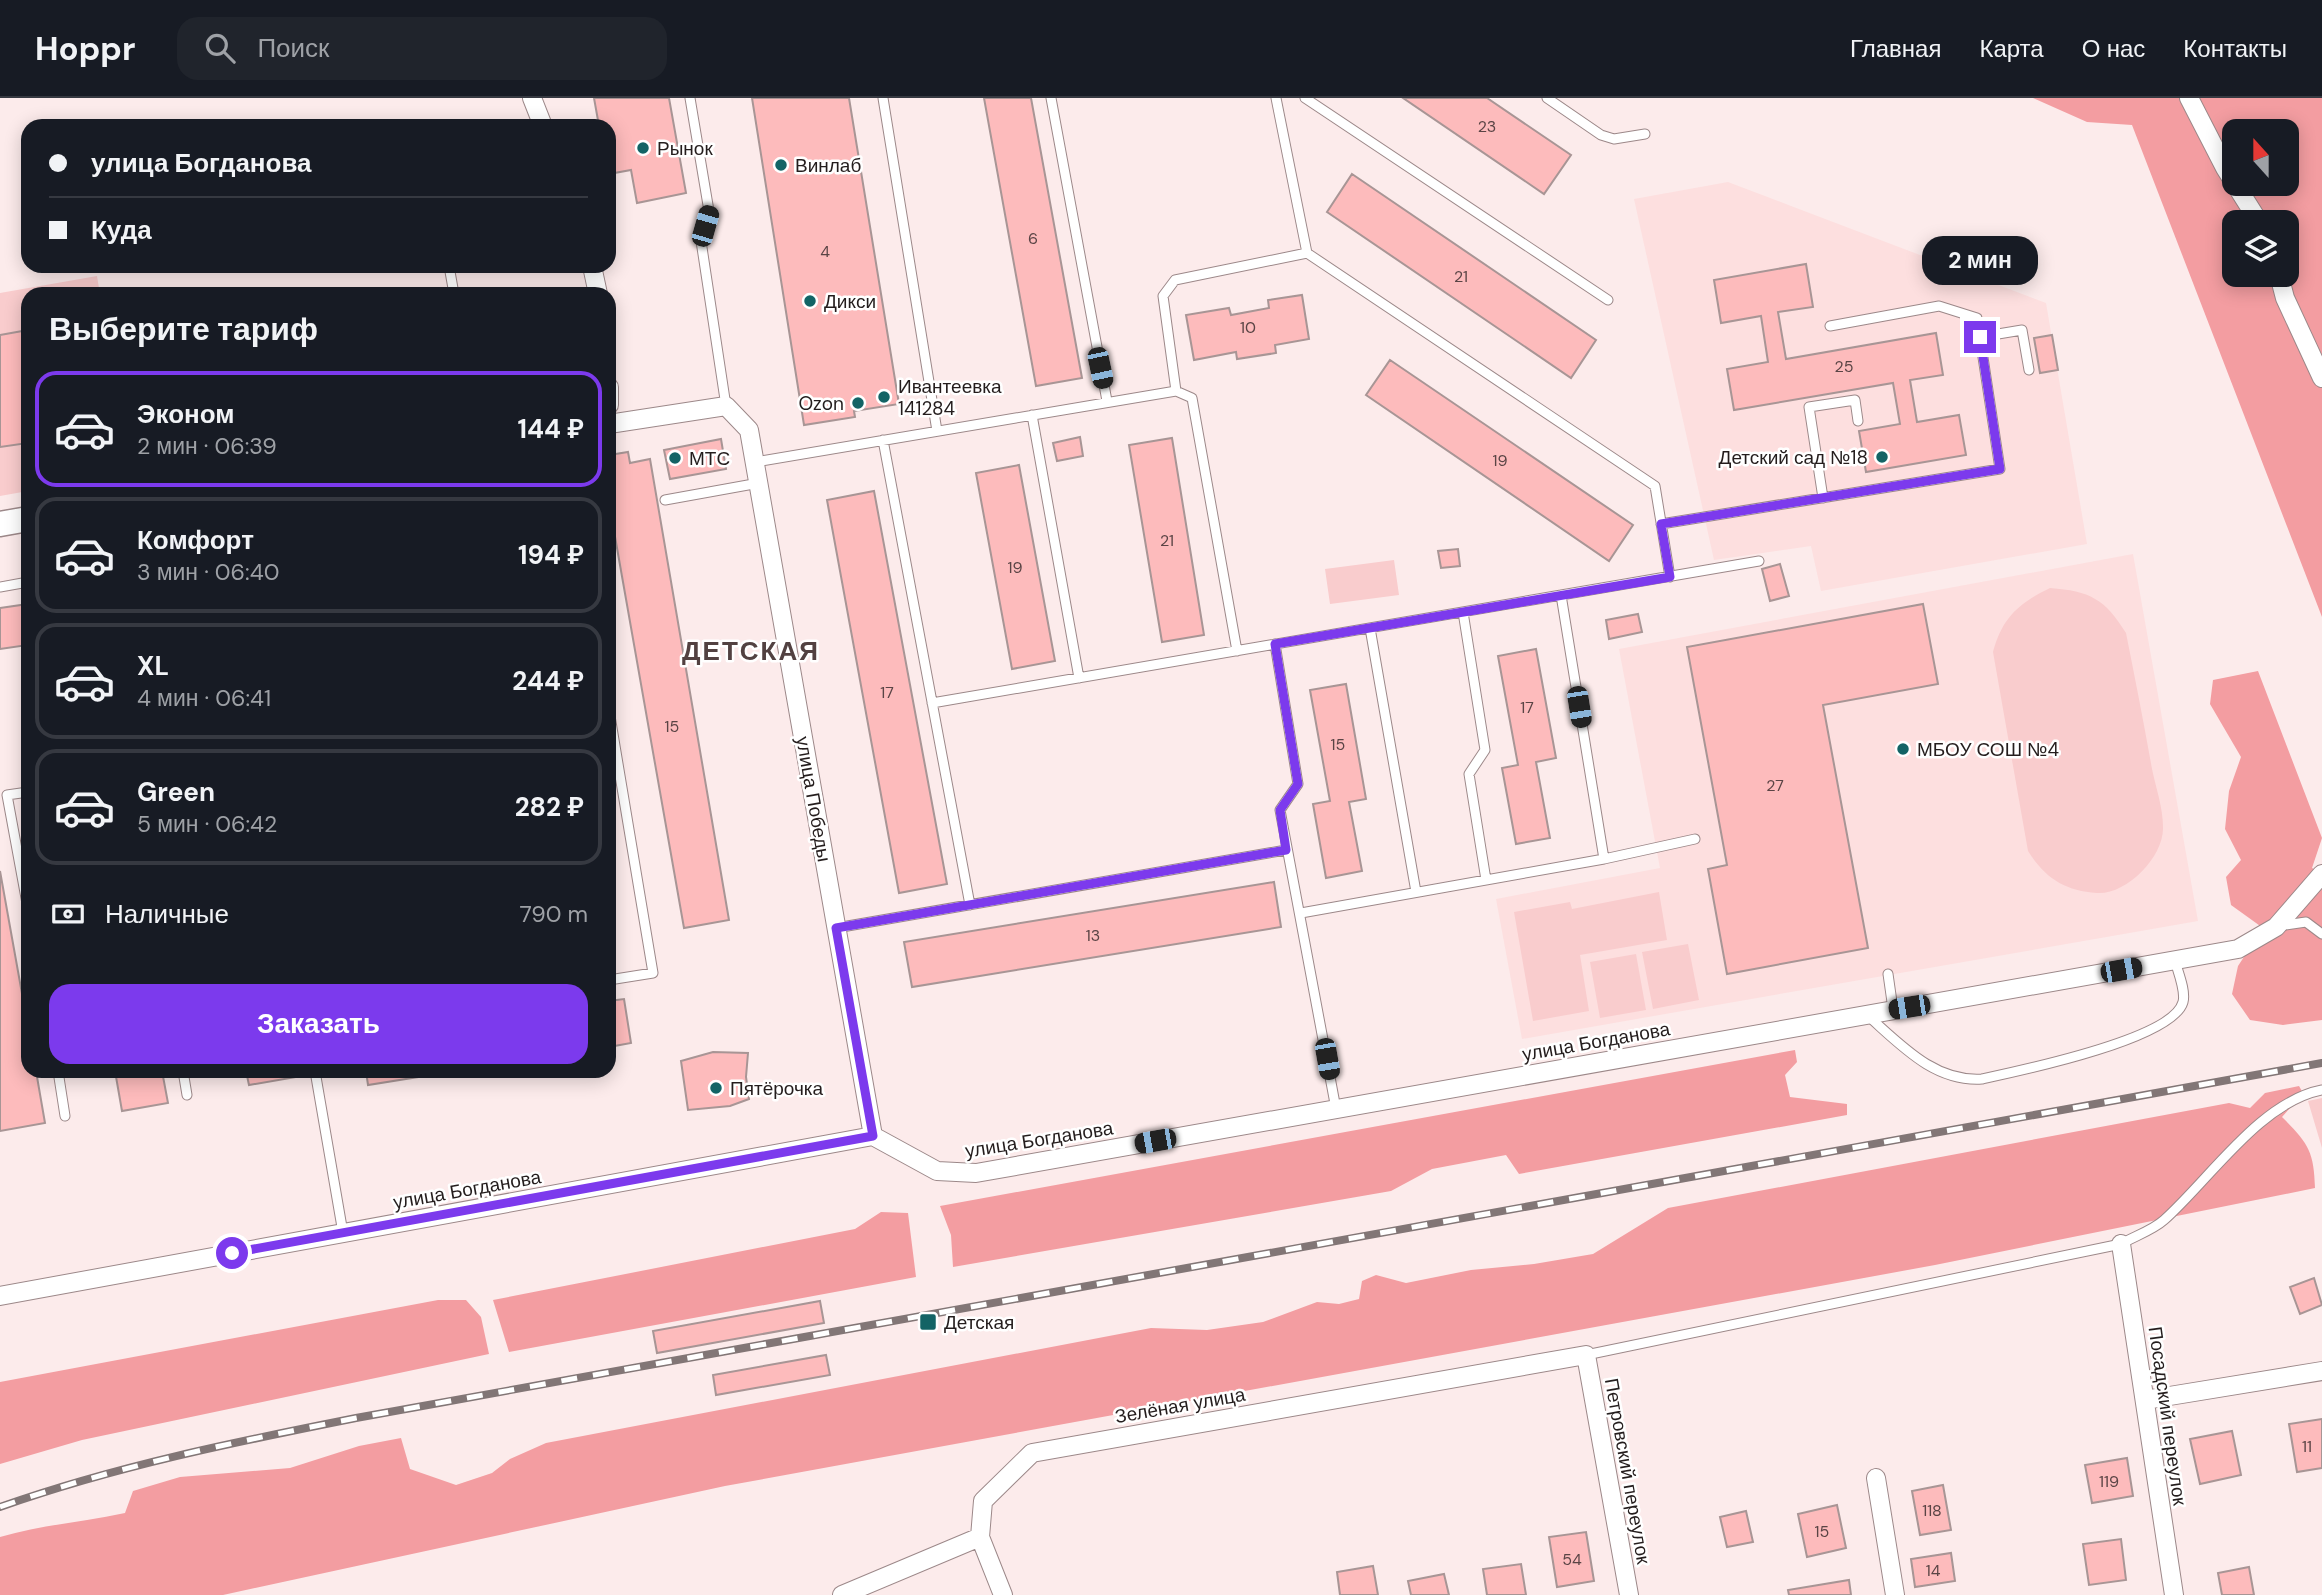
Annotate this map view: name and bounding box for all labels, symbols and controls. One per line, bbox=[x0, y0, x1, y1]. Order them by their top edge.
search box bbox=[177, 17, 667, 80]
text: Hoppr bbox=[35, 27, 135, 70]
icon: search bbox=[201, 29, 239, 67]
text: Поиск bbox=[257, 31, 329, 65]
text: Главная bbox=[1850, 33, 1941, 64]
text: Карта bbox=[1979, 33, 2044, 64]
text: О нас bbox=[2082, 33, 2145, 64]
text: Контакты bbox=[2183, 33, 2287, 64]
house number: 23 bbox=[1478, 116, 1496, 137]
north arrow bbox=[2222, 119, 2300, 196]
map controls bbox=[2222, 119, 2299, 287]
place label: Рынок bbox=[657, 136, 713, 161]
marker: Рынок bbox=[635, 140, 651, 156]
text: улица Богданова bbox=[91, 146, 312, 180]
place label: Винлаб bbox=[795, 153, 861, 178]
marker: Винлаб bbox=[773, 157, 789, 173]
car bbox=[690, 203, 721, 249]
button: layers bbox=[2222, 210, 2299, 287]
text: Куда bbox=[91, 213, 152, 247]
house number: 6 bbox=[1028, 228, 1038, 249]
callout: 2 мин bbox=[1922, 236, 2038, 285]
house number: 4 bbox=[820, 241, 830, 262]
text: 2 мин bbox=[1948, 245, 2012, 275]
house number: 21 bbox=[1454, 266, 1468, 287]
place label: Дикси bbox=[824, 289, 876, 314]
marker: Дикси bbox=[802, 293, 818, 309]
text: Выберите тариф bbox=[49, 308, 318, 350]
house number: 10 bbox=[1240, 317, 1256, 338]
route end bbox=[1964, 321, 1996, 353]
car bbox=[1086, 345, 1115, 391]
house number: 25 bbox=[1835, 356, 1853, 377]
place label: Ивантеевка 141284 bbox=[898, 374, 1002, 421]
marker: Ивантеевка 141284 bbox=[876, 389, 892, 405]
place label: Ozon bbox=[798, 391, 844, 416]
marker: Ozon bbox=[850, 395, 866, 411]
text: Эконом bbox=[137, 397, 235, 431]
icon: car bbox=[53, 398, 116, 461]
text: 144 ₽ bbox=[518, 412, 584, 446]
text: 2 мин · 06:39 bbox=[137, 431, 277, 461]
place label: Детский сад №18 bbox=[1719, 445, 1868, 470]
place label: МТС bbox=[689, 446, 730, 471]
marker: Детский сад №18 bbox=[1874, 449, 1890, 465]
marker: МТС bbox=[667, 450, 683, 466]
house number: 19 bbox=[1492, 450, 1508, 471]
text: Комфорт bbox=[137, 523, 254, 557]
icon: car bbox=[53, 524, 116, 587]
house number: 21 bbox=[1160, 530, 1174, 551]
text: 194 ₽ bbox=[518, 538, 584, 572]
text: 3 мин · 06:40 bbox=[137, 557, 279, 587]
house number: 19 bbox=[1007, 557, 1023, 578]
district label: ДЕТСКАЯ bbox=[682, 634, 820, 668]
text: XL bbox=[137, 649, 169, 683]
icon: car bbox=[53, 650, 116, 713]
text: 244 ₽ bbox=[512, 664, 584, 698]
house number: 17 bbox=[880, 682, 894, 703]
text: 4 мин · 06:41 bbox=[137, 683, 271, 713]
car bbox=[1566, 685, 1593, 729]
house number: 17 bbox=[1520, 697, 1534, 718]
house number: 15 bbox=[665, 716, 679, 737]
street label: улица Победы bbox=[790, 734, 837, 864]
house number: 15 bbox=[1331, 734, 1345, 755]
place label: МБОУ СОШ №4 bbox=[1917, 737, 2059, 762]
marker: МБОУ СОШ №4 bbox=[1895, 741, 1911, 757]
text: Green bbox=[137, 775, 215, 809]
house number: 27 bbox=[1766, 775, 1784, 796]
icon: car bbox=[53, 776, 116, 839]
text: 282 ₽ bbox=[515, 790, 584, 824]
text: 5 мин · 06:42 bbox=[137, 809, 277, 839]
icon: cash bbox=[49, 895, 87, 933]
text: Наличные bbox=[105, 897, 229, 931]
text: 790 m bbox=[520, 899, 588, 929]
house number: 13 bbox=[1086, 925, 1100, 946]
car bbox=[2099, 956, 2144, 984]
button: Заказать bbox=[49, 984, 588, 1064]
car bbox=[1887, 993, 1932, 1021]
street label: улица Богданова bbox=[1520, 1016, 1672, 1067]
car bbox=[1314, 1036, 1341, 1082]
place label: Пятёрочка bbox=[730, 1076, 824, 1101]
marker: Пятёрочка bbox=[708, 1080, 724, 1096]
street label: улица Богданова bbox=[963, 1115, 1115, 1164]
car bbox=[1133, 1127, 1178, 1155]
street label: улица Богданова bbox=[391, 1164, 543, 1215]
route start bbox=[216, 1237, 248, 1269]
place label: Детская bbox=[944, 1310, 1014, 1335]
marker: Детская bbox=[918, 1312, 938, 1332]
street label: Посадский переулок bbox=[2143, 1325, 2193, 1508]
street label: Петровский переулок bbox=[1599, 1376, 1656, 1567]
street label: Зелёная улица bbox=[1113, 1382, 1248, 1429]
house number: 11 bbox=[2302, 1436, 2312, 1457]
house number: 119 bbox=[2099, 1471, 2119, 1492]
house number: 118 bbox=[1922, 1500, 1942, 1521]
house number: 15 bbox=[1815, 1521, 1829, 1542]
house number: 54 bbox=[1562, 1549, 1582, 1570]
house number: 14 bbox=[1926, 1560, 1941, 1581]

